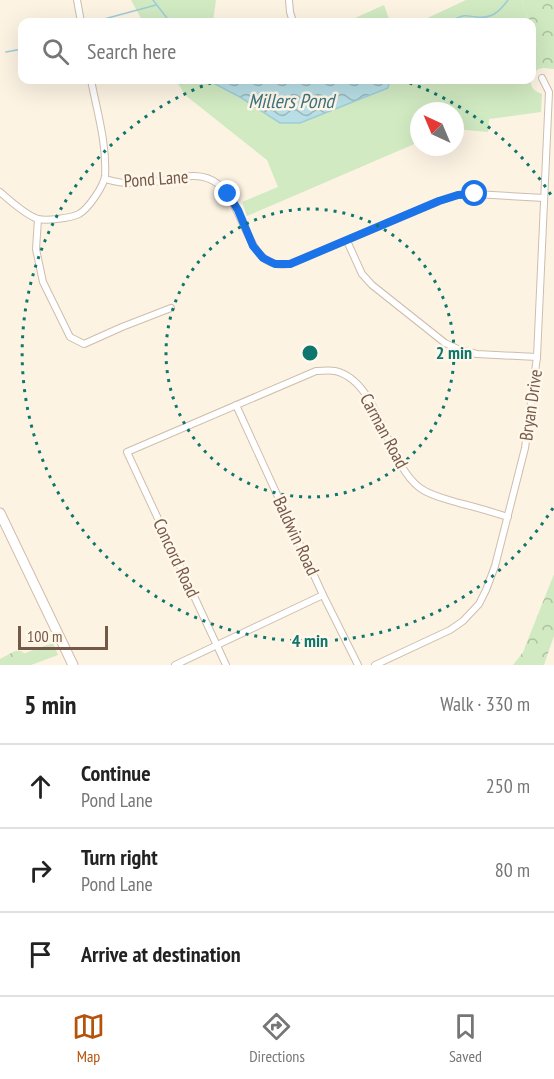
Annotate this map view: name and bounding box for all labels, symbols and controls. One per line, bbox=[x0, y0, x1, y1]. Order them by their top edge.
search box bbox=[18, 18, 536, 84]
icon: search bbox=[39, 35, 72, 68]
text: Search here bbox=[87, 37, 176, 65]
water label: Millers Pond bbox=[248, 88, 336, 114]
north arrow bbox=[410, 102, 464, 156]
street label: Pond Lane bbox=[123, 165, 189, 192]
route end bbox=[214, 180, 240, 206]
route start bbox=[461, 180, 487, 206]
text: 2 min bbox=[436, 341, 472, 364]
centre of rings bbox=[300, 343, 320, 363]
street label: Bryan Drive bbox=[514, 368, 547, 442]
street label: Carman Road bbox=[355, 389, 414, 472]
street label: Baldwin Road bbox=[268, 493, 325, 579]
street label: Concord Road bbox=[148, 515, 205, 601]
scale bar bbox=[18, 623, 108, 650]
text: 100 m bbox=[27, 626, 62, 646]
text: 4 min bbox=[292, 629, 328, 652]
text: 5 min bbox=[24, 688, 77, 721]
text: Walk · 330 m bbox=[440, 691, 530, 717]
text: Continue bbox=[81, 759, 151, 787]
icon: ahead bbox=[24, 770, 57, 803]
text: 250 m bbox=[486, 773, 530, 799]
text: Pond Lane bbox=[81, 787, 153, 813]
text: Turn right bbox=[81, 843, 158, 871]
icon: right bbox=[24, 854, 57, 887]
text: 80 m bbox=[495, 857, 530, 883]
text: Pond Lane bbox=[81, 871, 153, 897]
icon: arrive bbox=[24, 938, 57, 971]
text: Arrive at destination bbox=[81, 940, 241, 968]
tab: Map bbox=[72, 1010, 105, 1066]
tab: Directions bbox=[249, 1010, 305, 1066]
tab: Saved bbox=[449, 1010, 482, 1066]

